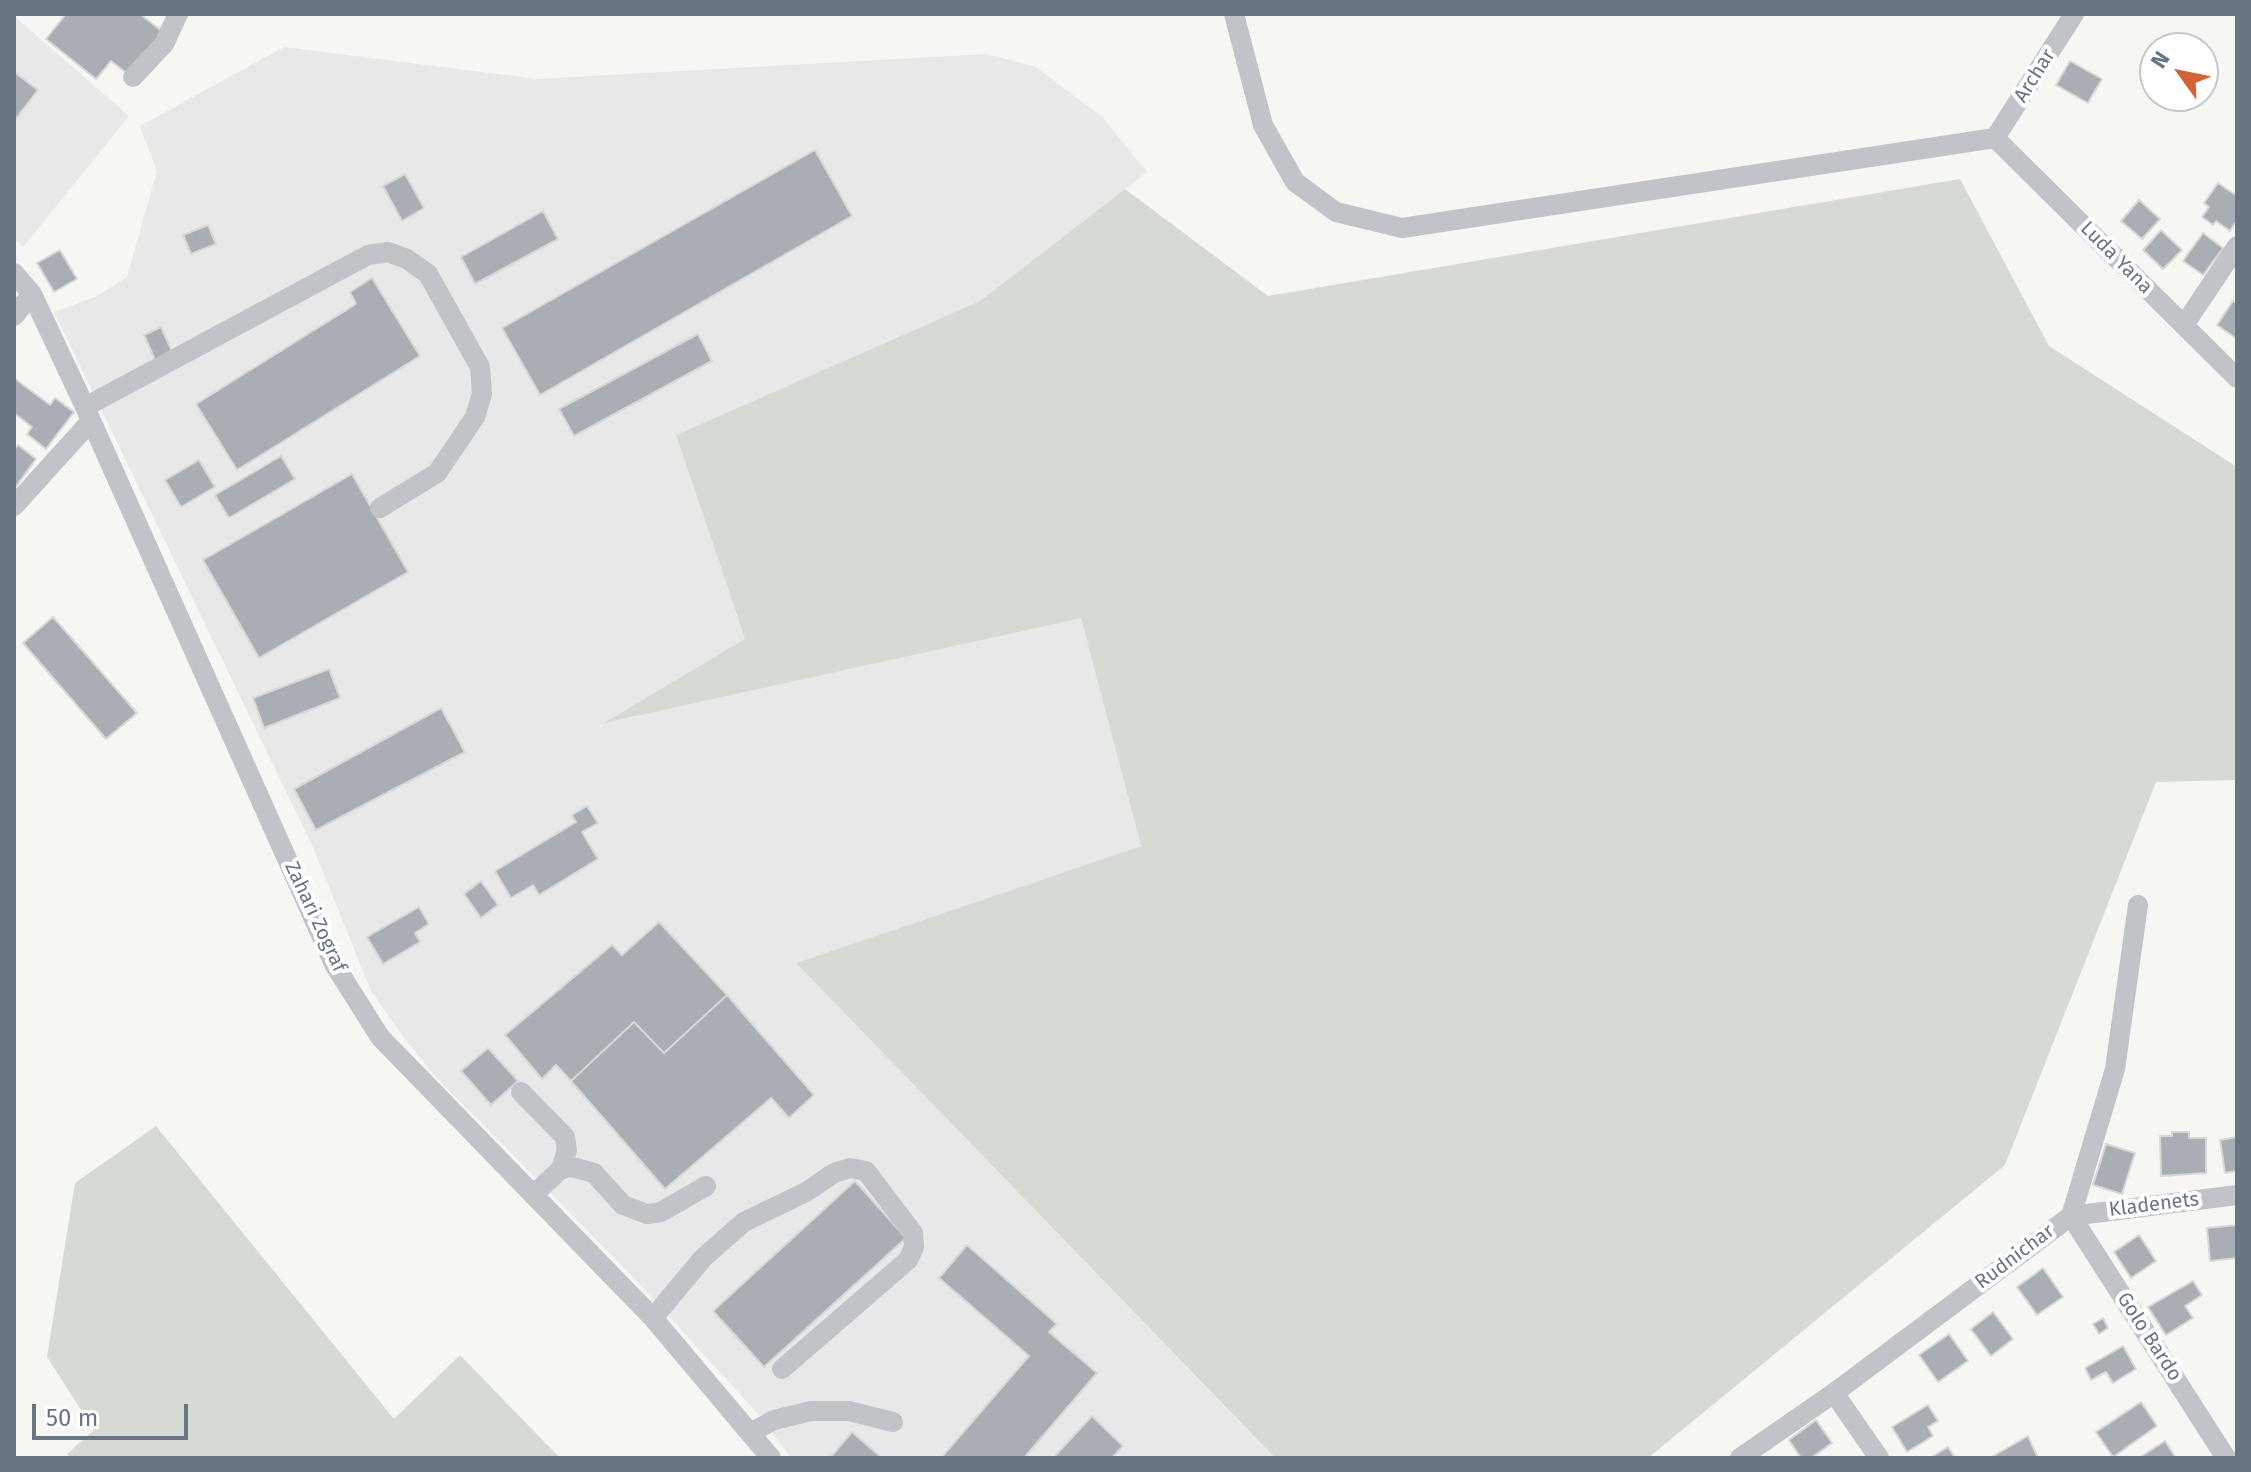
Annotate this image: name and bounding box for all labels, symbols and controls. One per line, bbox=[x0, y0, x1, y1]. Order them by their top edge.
north arrow bbox=[2139, 32, 2219, 112]
street label: Archar bbox=[2009, 45, 2061, 107]
text: N bbox=[2145, 46, 2175, 73]
street label: Luda Yana bbox=[2075, 217, 2157, 299]
street label: Zahari Zograf bbox=[279, 858, 351, 976]
street label: Kladenets bbox=[2108, 1188, 2200, 1222]
street label: Rudnichar bbox=[1971, 1219, 2059, 1295]
street label: Golo Bardo bbox=[2111, 1288, 2187, 1386]
scale bar bbox=[36, 1388, 192, 1438]
text: 50 m bbox=[46, 1404, 98, 1432]

